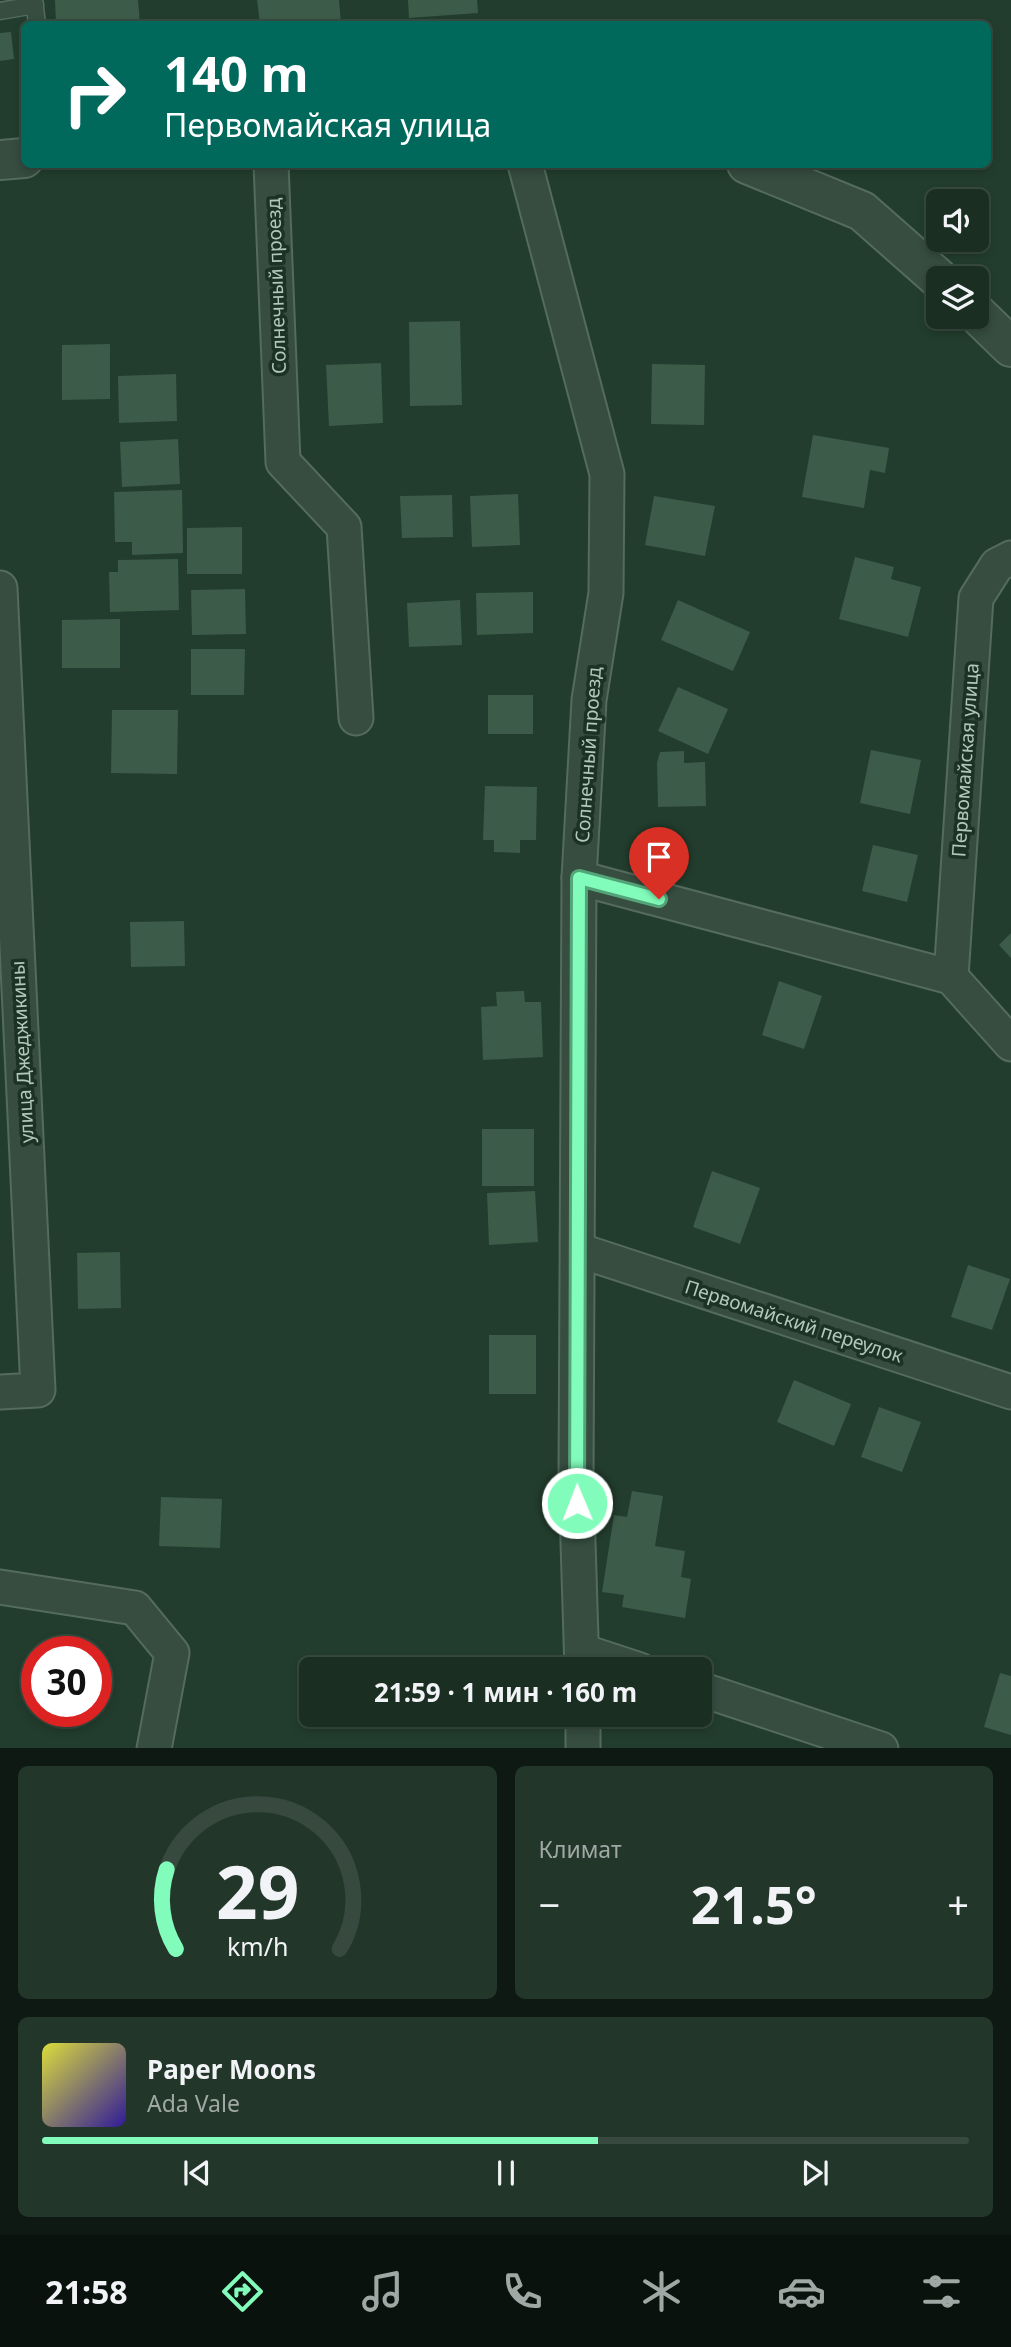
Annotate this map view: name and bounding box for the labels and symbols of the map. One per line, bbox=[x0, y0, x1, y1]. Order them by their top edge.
street label: Солнечный проезд bbox=[260, 197, 292, 374]
street label: Первомайская улица bbox=[945, 662, 985, 858]
street label: Солнечный проезд bbox=[569, 666, 607, 844]
pin bbox=[629, 827, 689, 899]
street label: улица Джеджикины bbox=[4, 960, 40, 1144]
street label: Первомайский переулок bbox=[682, 1273, 906, 1369]
position arrow bbox=[540, 1466, 614, 1540]
speed limit sign: 30 bbox=[21, 1636, 112, 1727]

